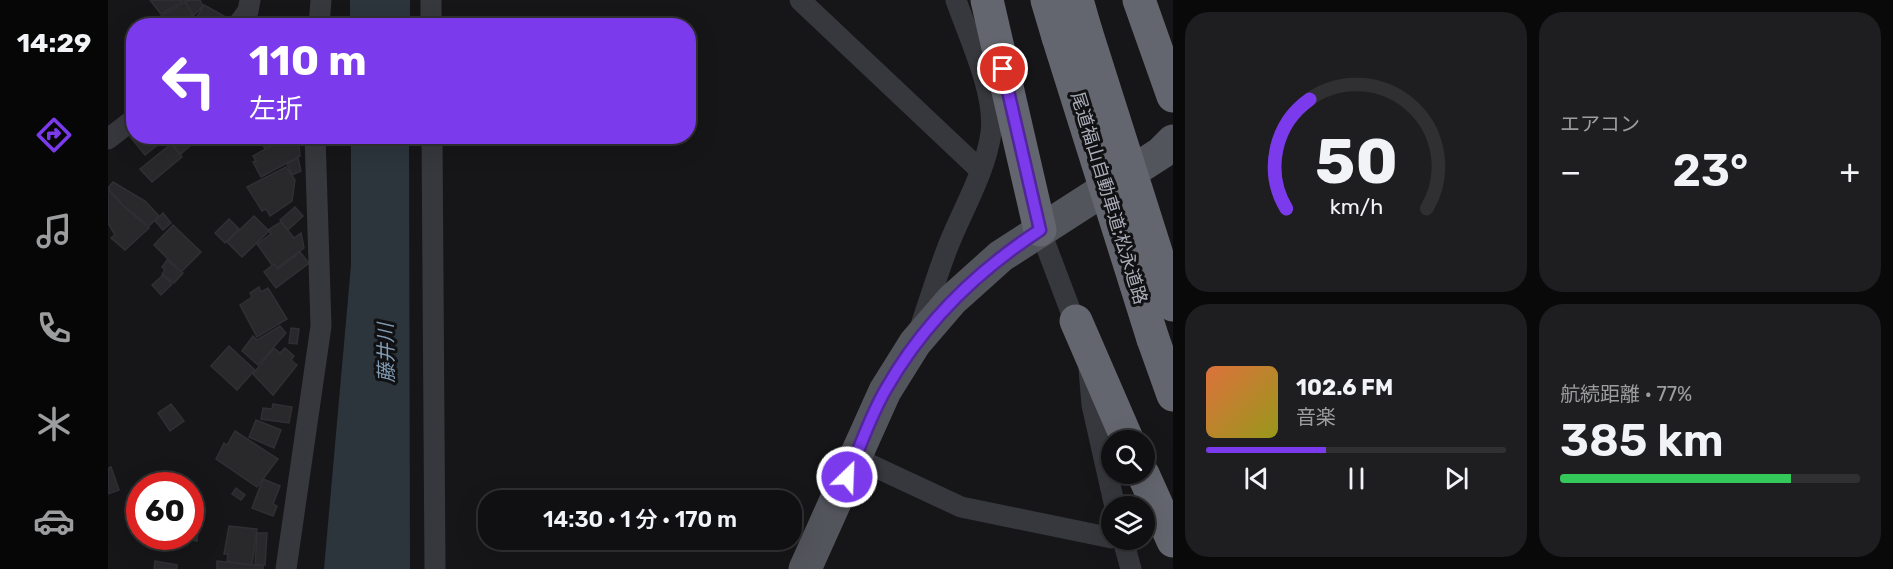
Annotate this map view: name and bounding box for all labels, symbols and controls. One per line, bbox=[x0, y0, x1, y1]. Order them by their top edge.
text: 14:29 bbox=[17, 27, 91, 59]
text: 110 m bbox=[249, 36, 367, 86]
icon: left bbox=[150, 42, 228, 120]
pin bbox=[977, 43, 1028, 94]
icon: arrive bbox=[986, 52, 1019, 85]
street label: 尾道福山自動車道;松永道路 bbox=[1066, 89, 1152, 307]
text: 左折 bbox=[249, 93, 303, 125]
text: エアコン bbox=[1560, 112, 1640, 136]
icon: directions bbox=[33, 114, 75, 156]
text: 50 bbox=[1315, 125, 1397, 199]
text: 23° bbox=[1673, 144, 1748, 197]
text: − bbox=[1560, 152, 1581, 191]
text: + bbox=[1839, 152, 1860, 191]
text: km/h bbox=[1329, 194, 1383, 219]
icon: music bbox=[33, 210, 75, 252]
icon: phone bbox=[33, 307, 75, 349]
water label: 藤井川 bbox=[373, 321, 399, 383]
text: 102.6 FM bbox=[1296, 374, 1393, 401]
text: 航続距離 · 77% bbox=[1560, 382, 1692, 406]
icon: climate bbox=[33, 403, 75, 445]
text: 音楽 bbox=[1296, 405, 1336, 429]
text: 385 km bbox=[1560, 414, 1724, 467]
map controls bbox=[1101, 430, 1155, 550]
button: search bbox=[1101, 430, 1155, 484]
position arrow bbox=[815, 445, 879, 509]
icon: previous bbox=[1240, 462, 1273, 495]
icon: pause bbox=[1340, 462, 1373, 495]
icon: next bbox=[1440, 462, 1473, 495]
speed limit sign: 60 bbox=[126, 472, 204, 550]
button: layers bbox=[1101, 496, 1155, 550]
icon: car bbox=[33, 500, 75, 542]
text: 14:30 · 1 分 · 170 m bbox=[543, 506, 737, 533]

